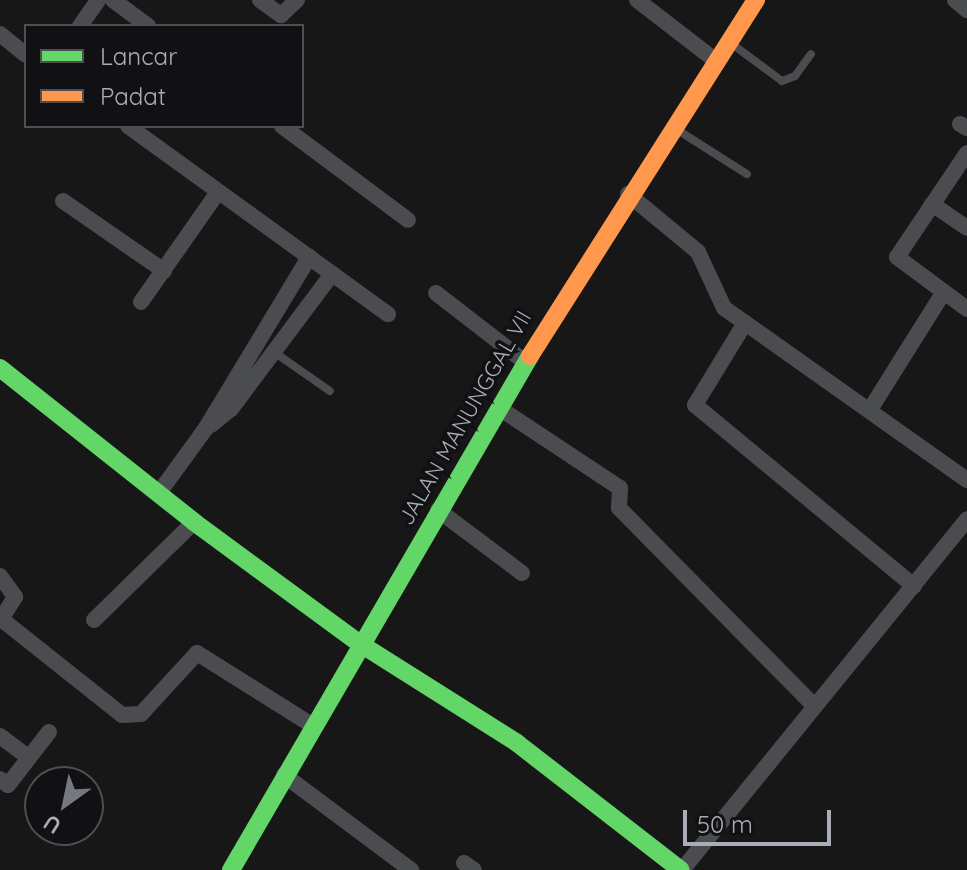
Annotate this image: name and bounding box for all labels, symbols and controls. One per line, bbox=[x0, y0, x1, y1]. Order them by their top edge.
legend bbox=[24, 24, 304, 128]
text: Lancar bbox=[100, 41, 177, 71]
text: Padat bbox=[100, 81, 166, 111]
street label: JALAN MANUNGGAL VII bbox=[393, 306, 537, 530]
north arrow bbox=[24, 766, 104, 846]
scale bar bbox=[687, 794, 835, 844]
text: U bbox=[38, 808, 66, 840]
text: 50 m bbox=[697, 809, 753, 839]

